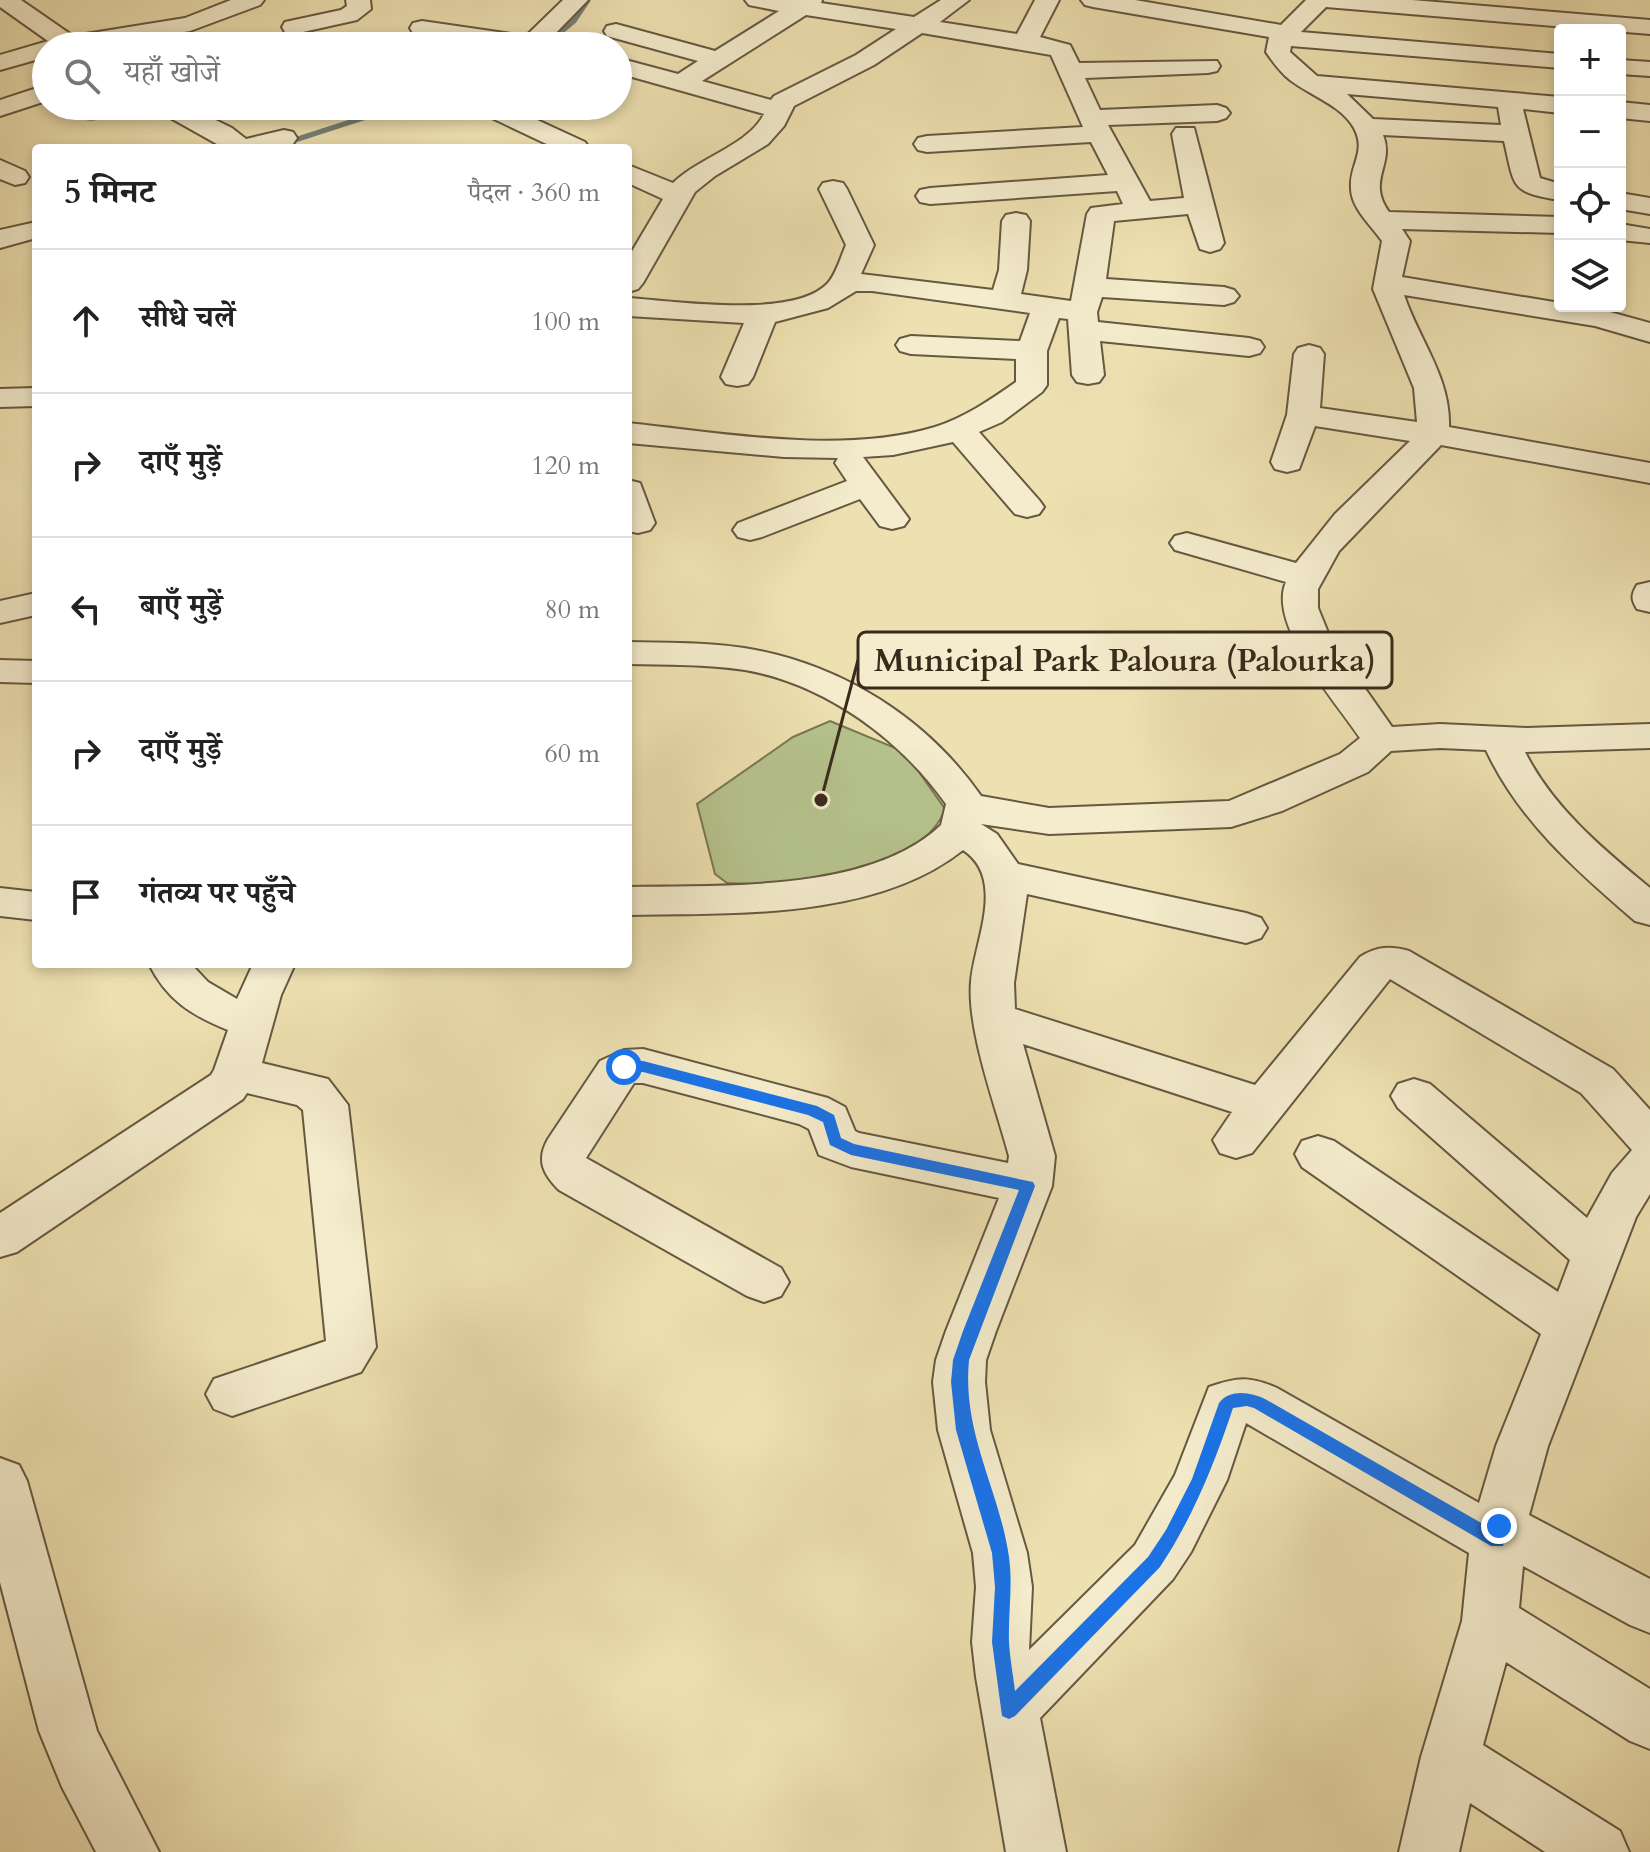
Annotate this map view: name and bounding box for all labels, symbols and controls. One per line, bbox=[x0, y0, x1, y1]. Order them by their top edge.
map controls bbox=[1554, 24, 1626, 312]
button: + bbox=[1554, 24, 1626, 96]
search box bbox=[32, 32, 632, 120]
text: यहाँ खोजें bbox=[124, 52, 220, 93]
icon: search bbox=[60, 54, 104, 98]
button: − bbox=[1554, 96, 1626, 168]
button: locate bbox=[1554, 168, 1626, 240]
text: 5 मिनट bbox=[64, 169, 155, 215]
text: पैदल · 360 m bbox=[468, 175, 600, 210]
button: layers bbox=[1554, 240, 1626, 312]
text: सीधे चलें bbox=[140, 297, 235, 338]
icon: ahead bbox=[64, 299, 108, 343]
text: 100 m bbox=[531, 304, 600, 339]
text: दाएँ मुड़ें bbox=[140, 441, 222, 482]
icon: right bbox=[64, 443, 108, 487]
text: 120 m bbox=[531, 448, 600, 483]
text: बाएँ मुड़ें bbox=[140, 585, 222, 626]
icon: left bbox=[64, 587, 108, 631]
text: 80 m bbox=[544, 592, 600, 627]
callout: Municipal Park Paloura (Palourka) bbox=[858, 632, 1392, 688]
text: Municipal Park Paloura (Palourka) bbox=[874, 639, 1376, 683]
text: दाएँ मुड़ें bbox=[140, 729, 222, 770]
icon: right bbox=[64, 731, 108, 775]
text: 60 m bbox=[544, 736, 600, 771]
text: गंतव्य पर पहुँचे bbox=[140, 873, 295, 914]
icon: arrive bbox=[64, 875, 108, 919]
route start bbox=[606, 1049, 642, 1085]
route end bbox=[1481, 1508, 1517, 1544]

